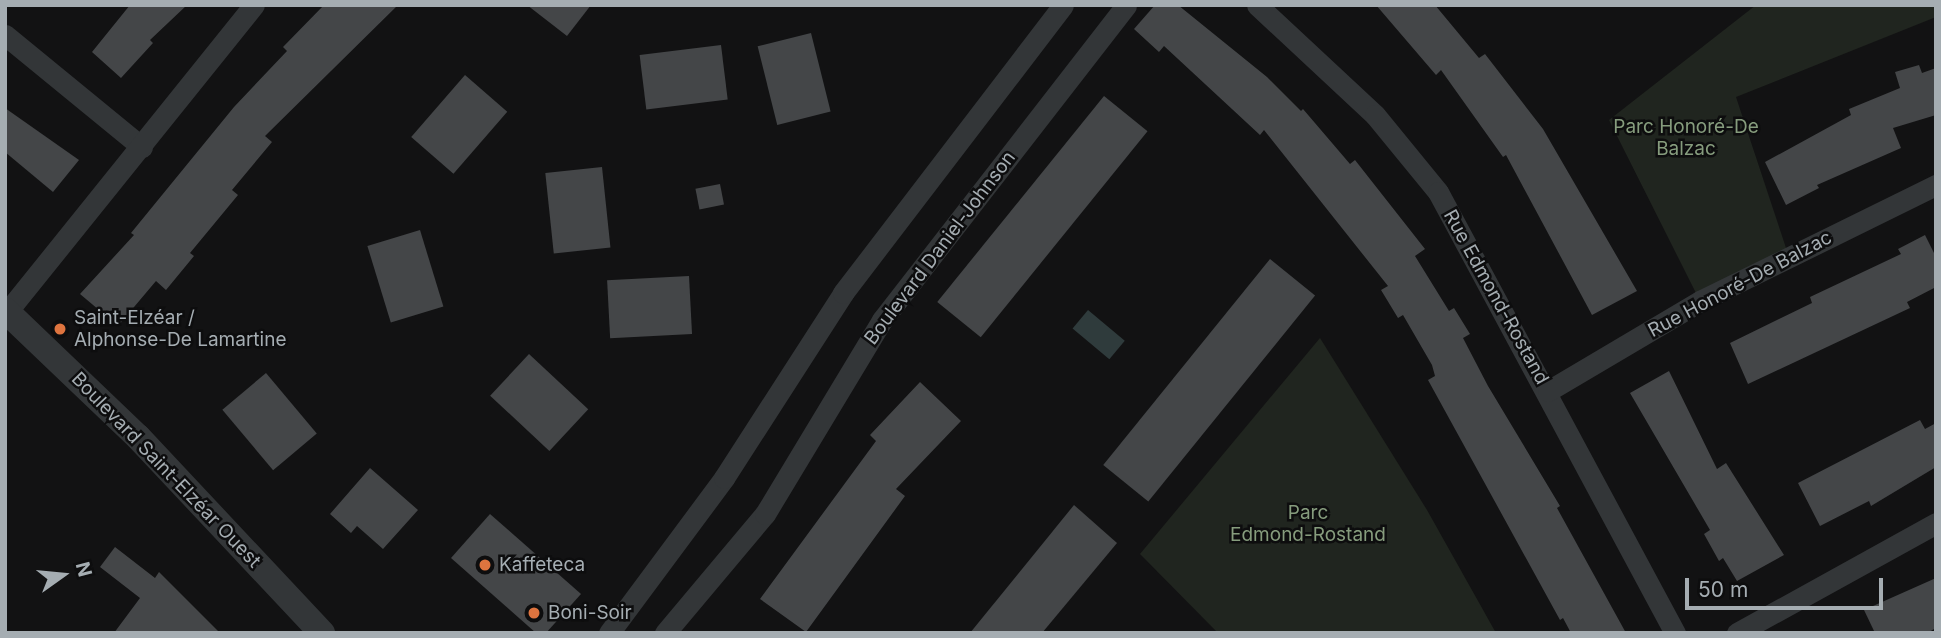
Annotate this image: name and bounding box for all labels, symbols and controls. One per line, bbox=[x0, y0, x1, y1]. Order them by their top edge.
park label: Parc Honoré-De Balzac bbox=[1613, 116, 1759, 160]
street label: Boulevard Daniel-Johnson bbox=[860, 147, 1020, 349]
street label: Rue Edmond-Rostand bbox=[1439, 206, 1553, 388]
street label: Rue Honoré-De Balzac bbox=[1644, 226, 1836, 342]
place label: Saint-Elzéar / Alphonse-De Lamartine bbox=[74, 307, 286, 351]
marker: Saint-Elzéar / Alphonse-De Lamartine bbox=[52, 321, 68, 337]
street label: Boulevard Saint-Elzéar Ouest bbox=[67, 368, 265, 572]
park label: Parc Edmond-Rostand bbox=[1230, 502, 1386, 546]
north arrow bbox=[28, 540, 98, 610]
place label: Kaffeteca bbox=[499, 554, 585, 576]
marker: Kaffeteca bbox=[477, 557, 493, 573]
text: N bbox=[71, 559, 97, 579]
scale bar bbox=[1689, 564, 1887, 608]
text: 50 m bbox=[1698, 577, 1748, 602]
place label: Boni-Soir bbox=[548, 602, 632, 624]
marker: Boni-Soir bbox=[526, 605, 542, 621]

